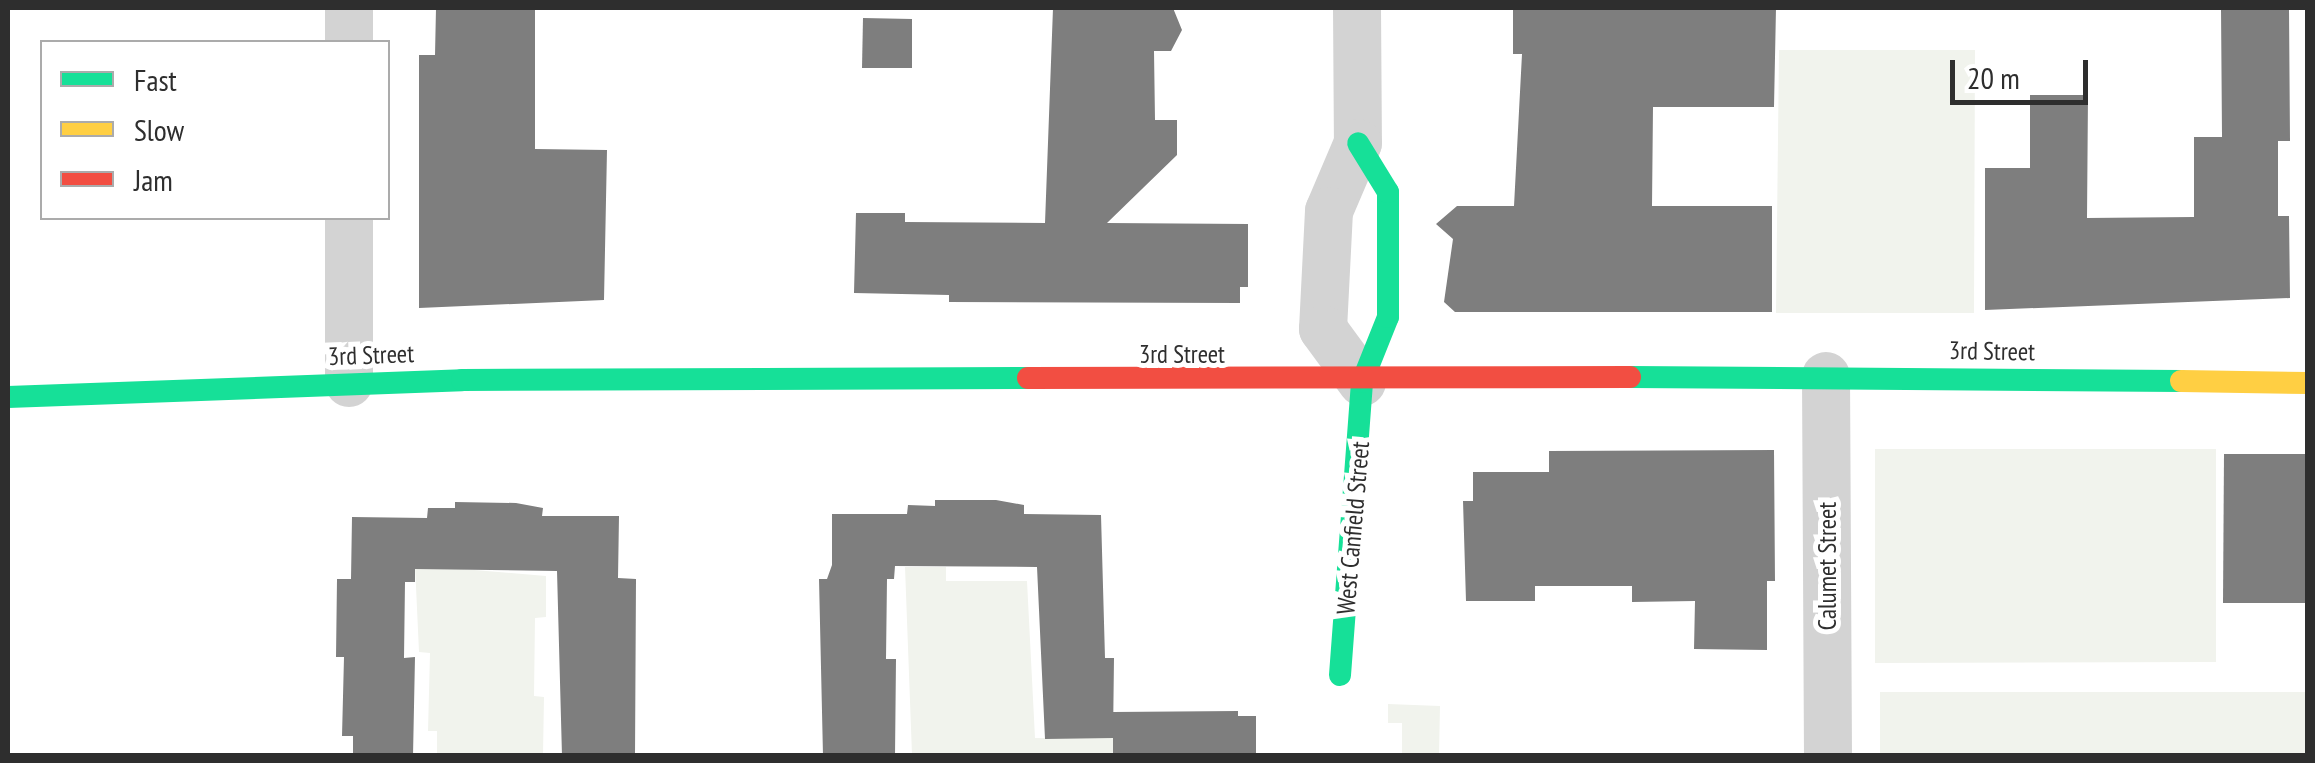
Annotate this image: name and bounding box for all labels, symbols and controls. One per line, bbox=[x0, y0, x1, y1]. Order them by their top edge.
legend bbox=[40, 40, 390, 220]
scale bar bbox=[1955, 40, 2092, 102]
text: 20 m bbox=[1967, 58, 2020, 97]
text: Fast bbox=[134, 60, 177, 99]
text: Slow bbox=[134, 110, 184, 149]
text: Jam bbox=[134, 160, 173, 199]
street label: 3rd Street bbox=[1949, 335, 2035, 367]
street label: 3rd Street bbox=[328, 339, 414, 371]
street label: 3rd Street bbox=[1139, 339, 1225, 369]
street label: West Canfield Street bbox=[1330, 440, 1376, 616]
street label: Calumet Street bbox=[1812, 502, 1842, 630]

